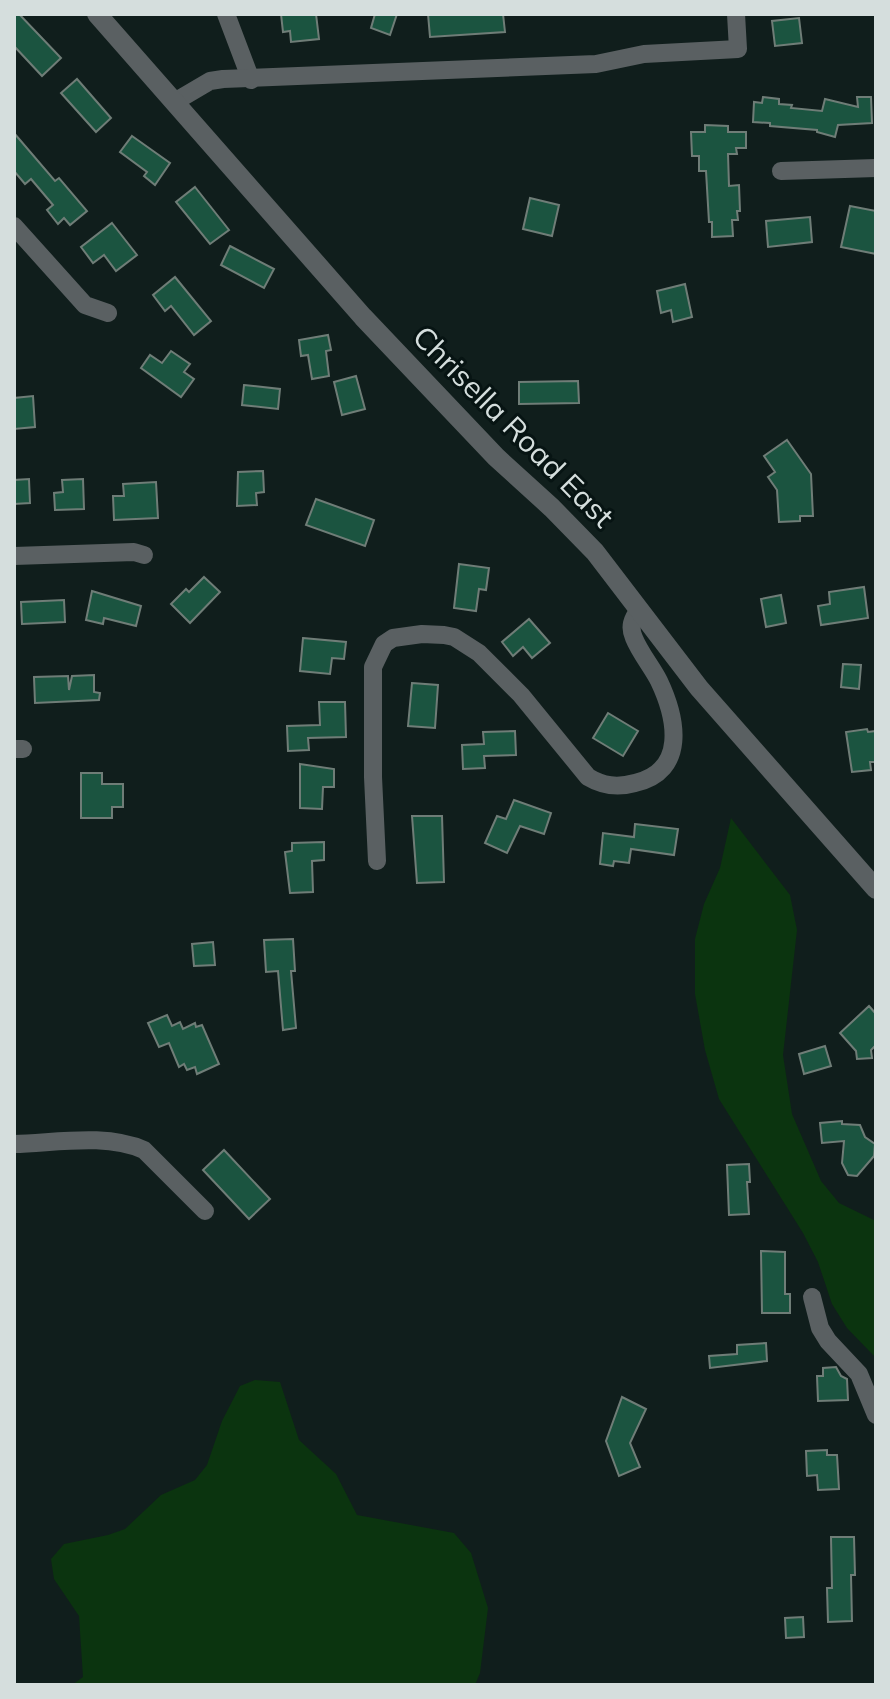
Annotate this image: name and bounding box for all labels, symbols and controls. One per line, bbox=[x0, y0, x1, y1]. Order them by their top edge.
street label: Chrisella Road East bbox=[405, 318, 622, 535]

